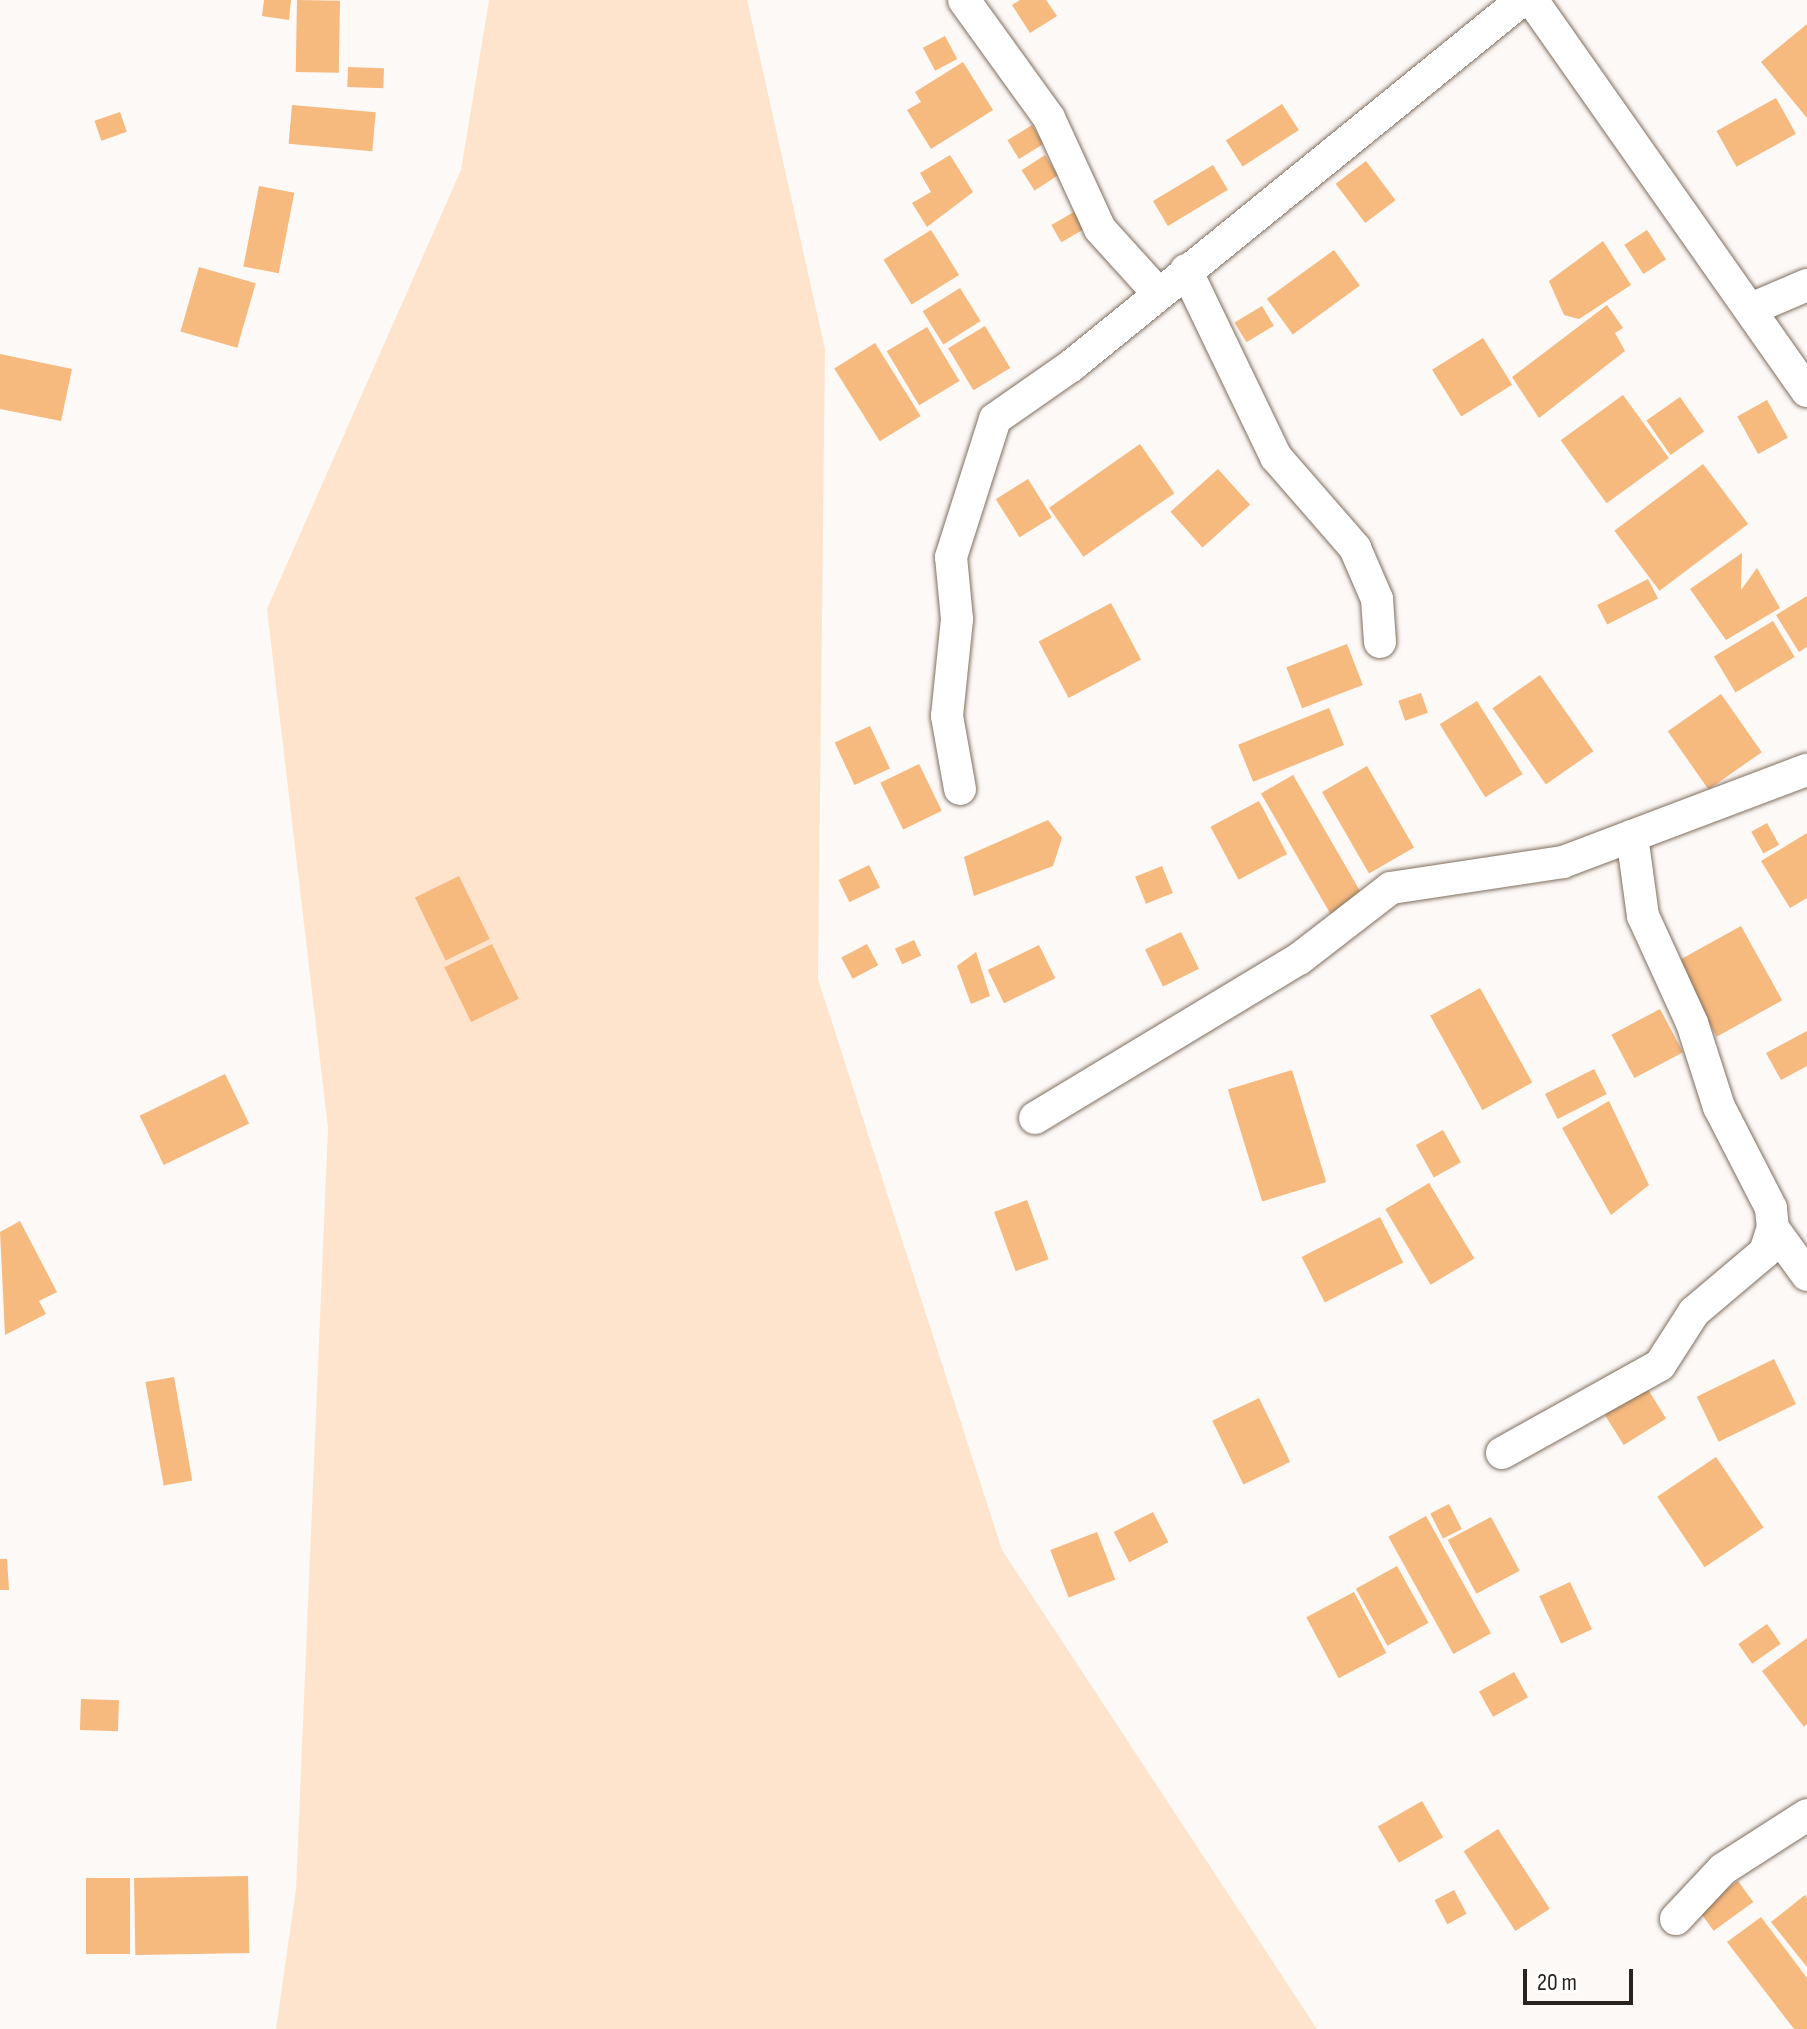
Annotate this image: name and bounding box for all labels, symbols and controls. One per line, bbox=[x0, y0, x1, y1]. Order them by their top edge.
scale bar bbox=[1527, 1953, 1637, 2003]
text: 20 m bbox=[1537, 1968, 1577, 1997]

